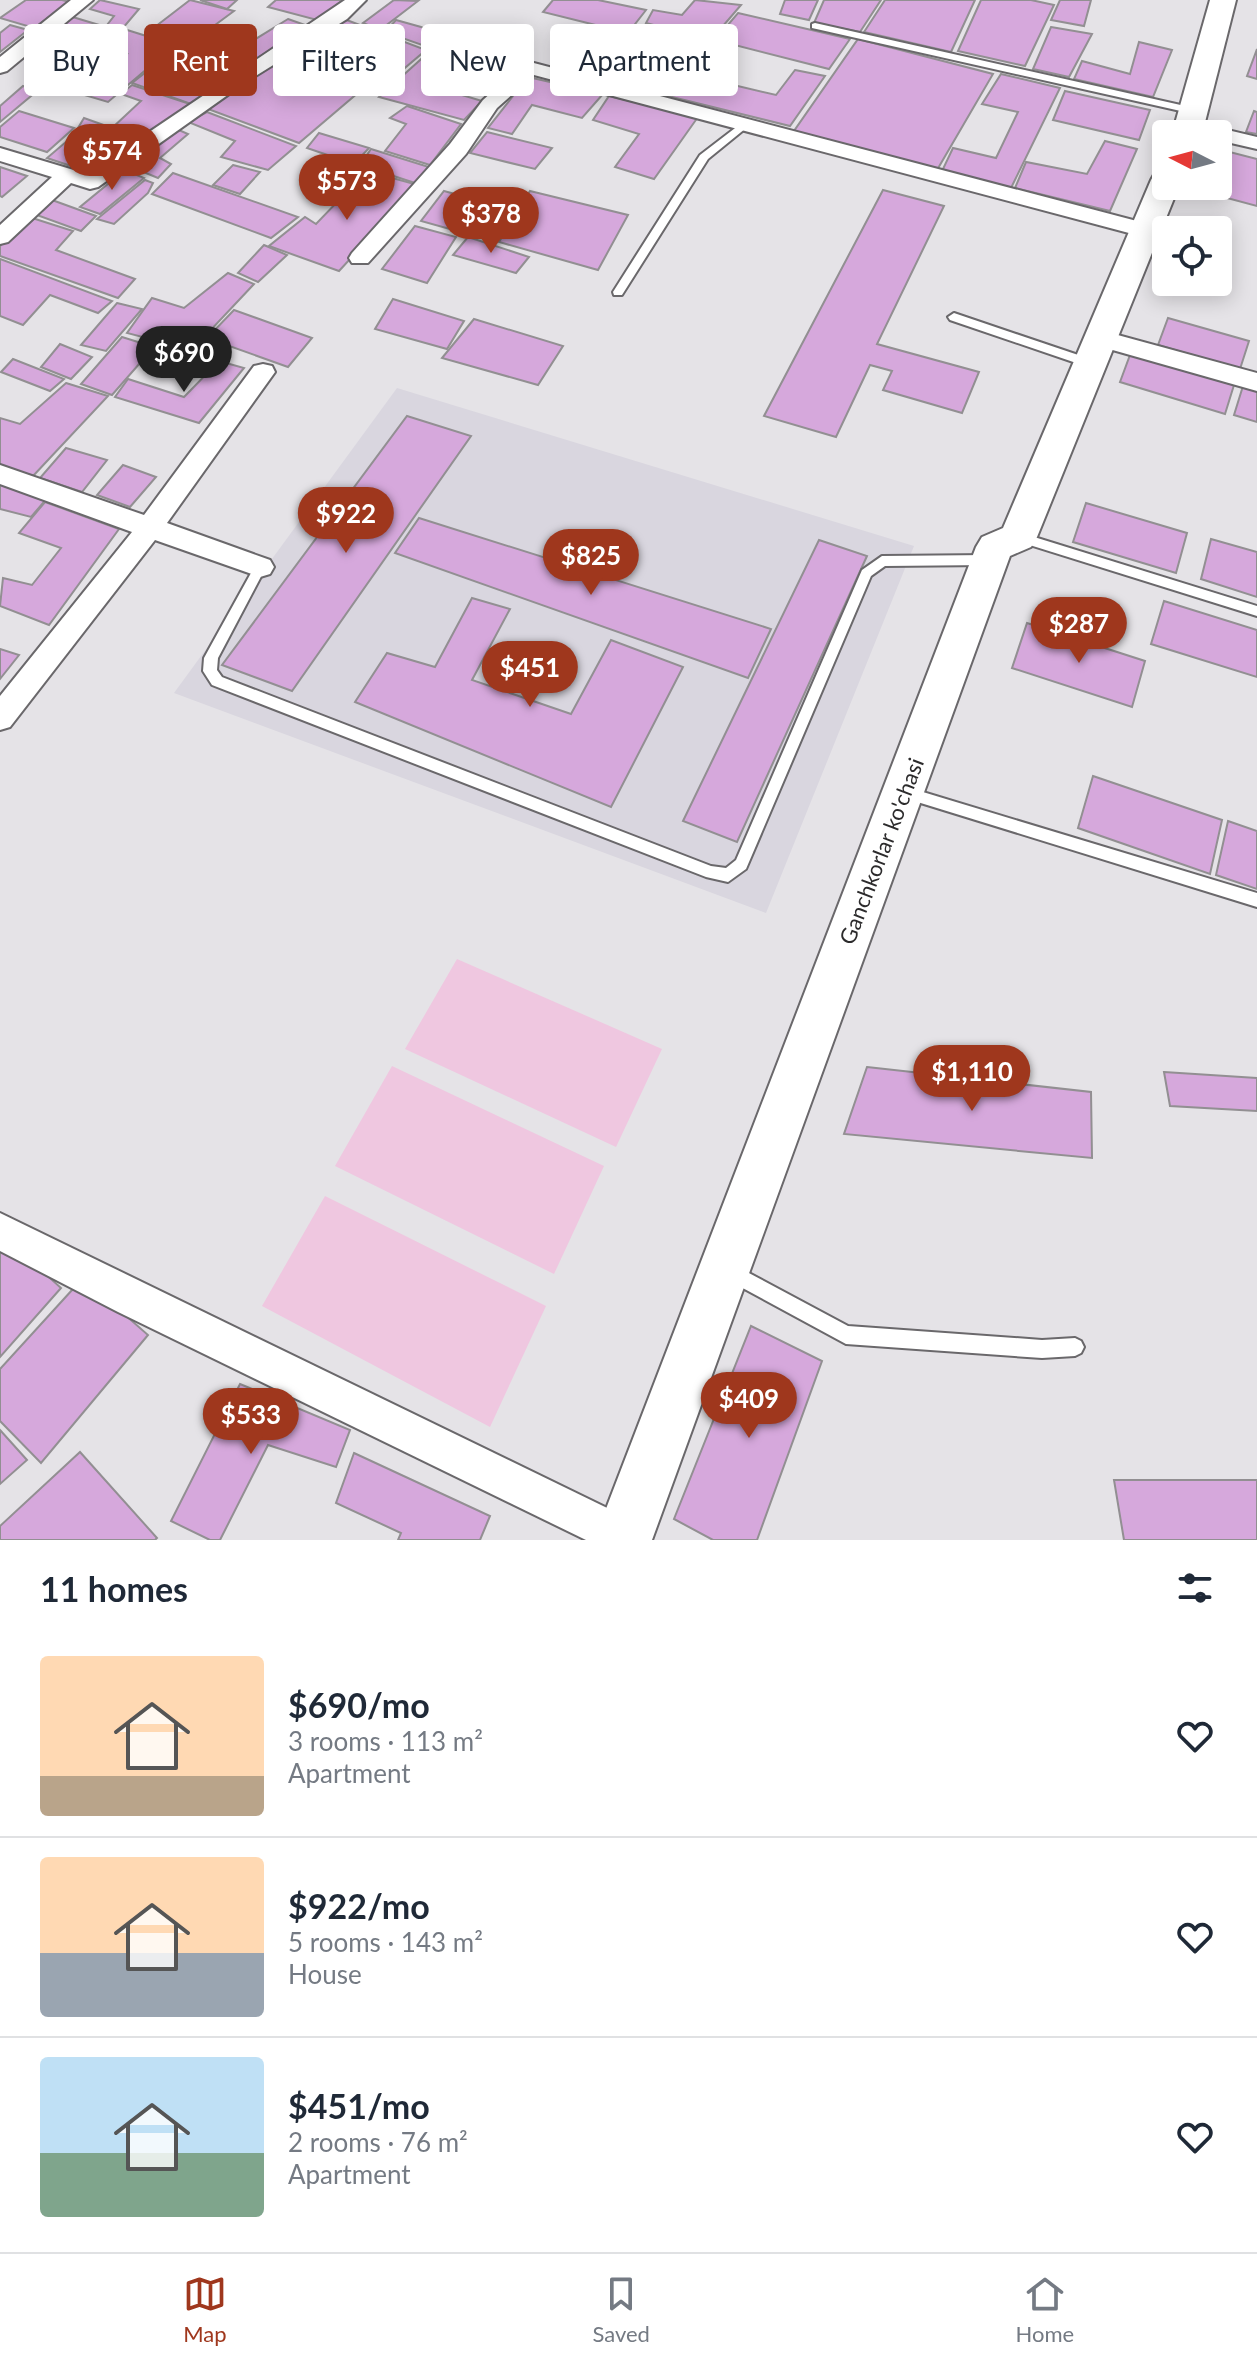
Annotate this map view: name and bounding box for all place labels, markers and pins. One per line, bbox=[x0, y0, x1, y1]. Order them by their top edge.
pin: $574 bbox=[65, 124, 159, 192]
pin: $573 bbox=[300, 154, 394, 222]
pin: $378 bbox=[444, 187, 538, 255]
pin: $690 bbox=[137, 326, 231, 394]
pin: $922 bbox=[299, 487, 393, 555]
pin: $825 bbox=[544, 529, 638, 597]
pin: $287 bbox=[1032, 597, 1126, 665]
pin: $451 bbox=[483, 641, 577, 709]
pin: $1,110 bbox=[907, 1045, 1037, 1113]
pin: $409 bbox=[702, 1372, 796, 1440]
pin: $533 bbox=[204, 1388, 298, 1456]

